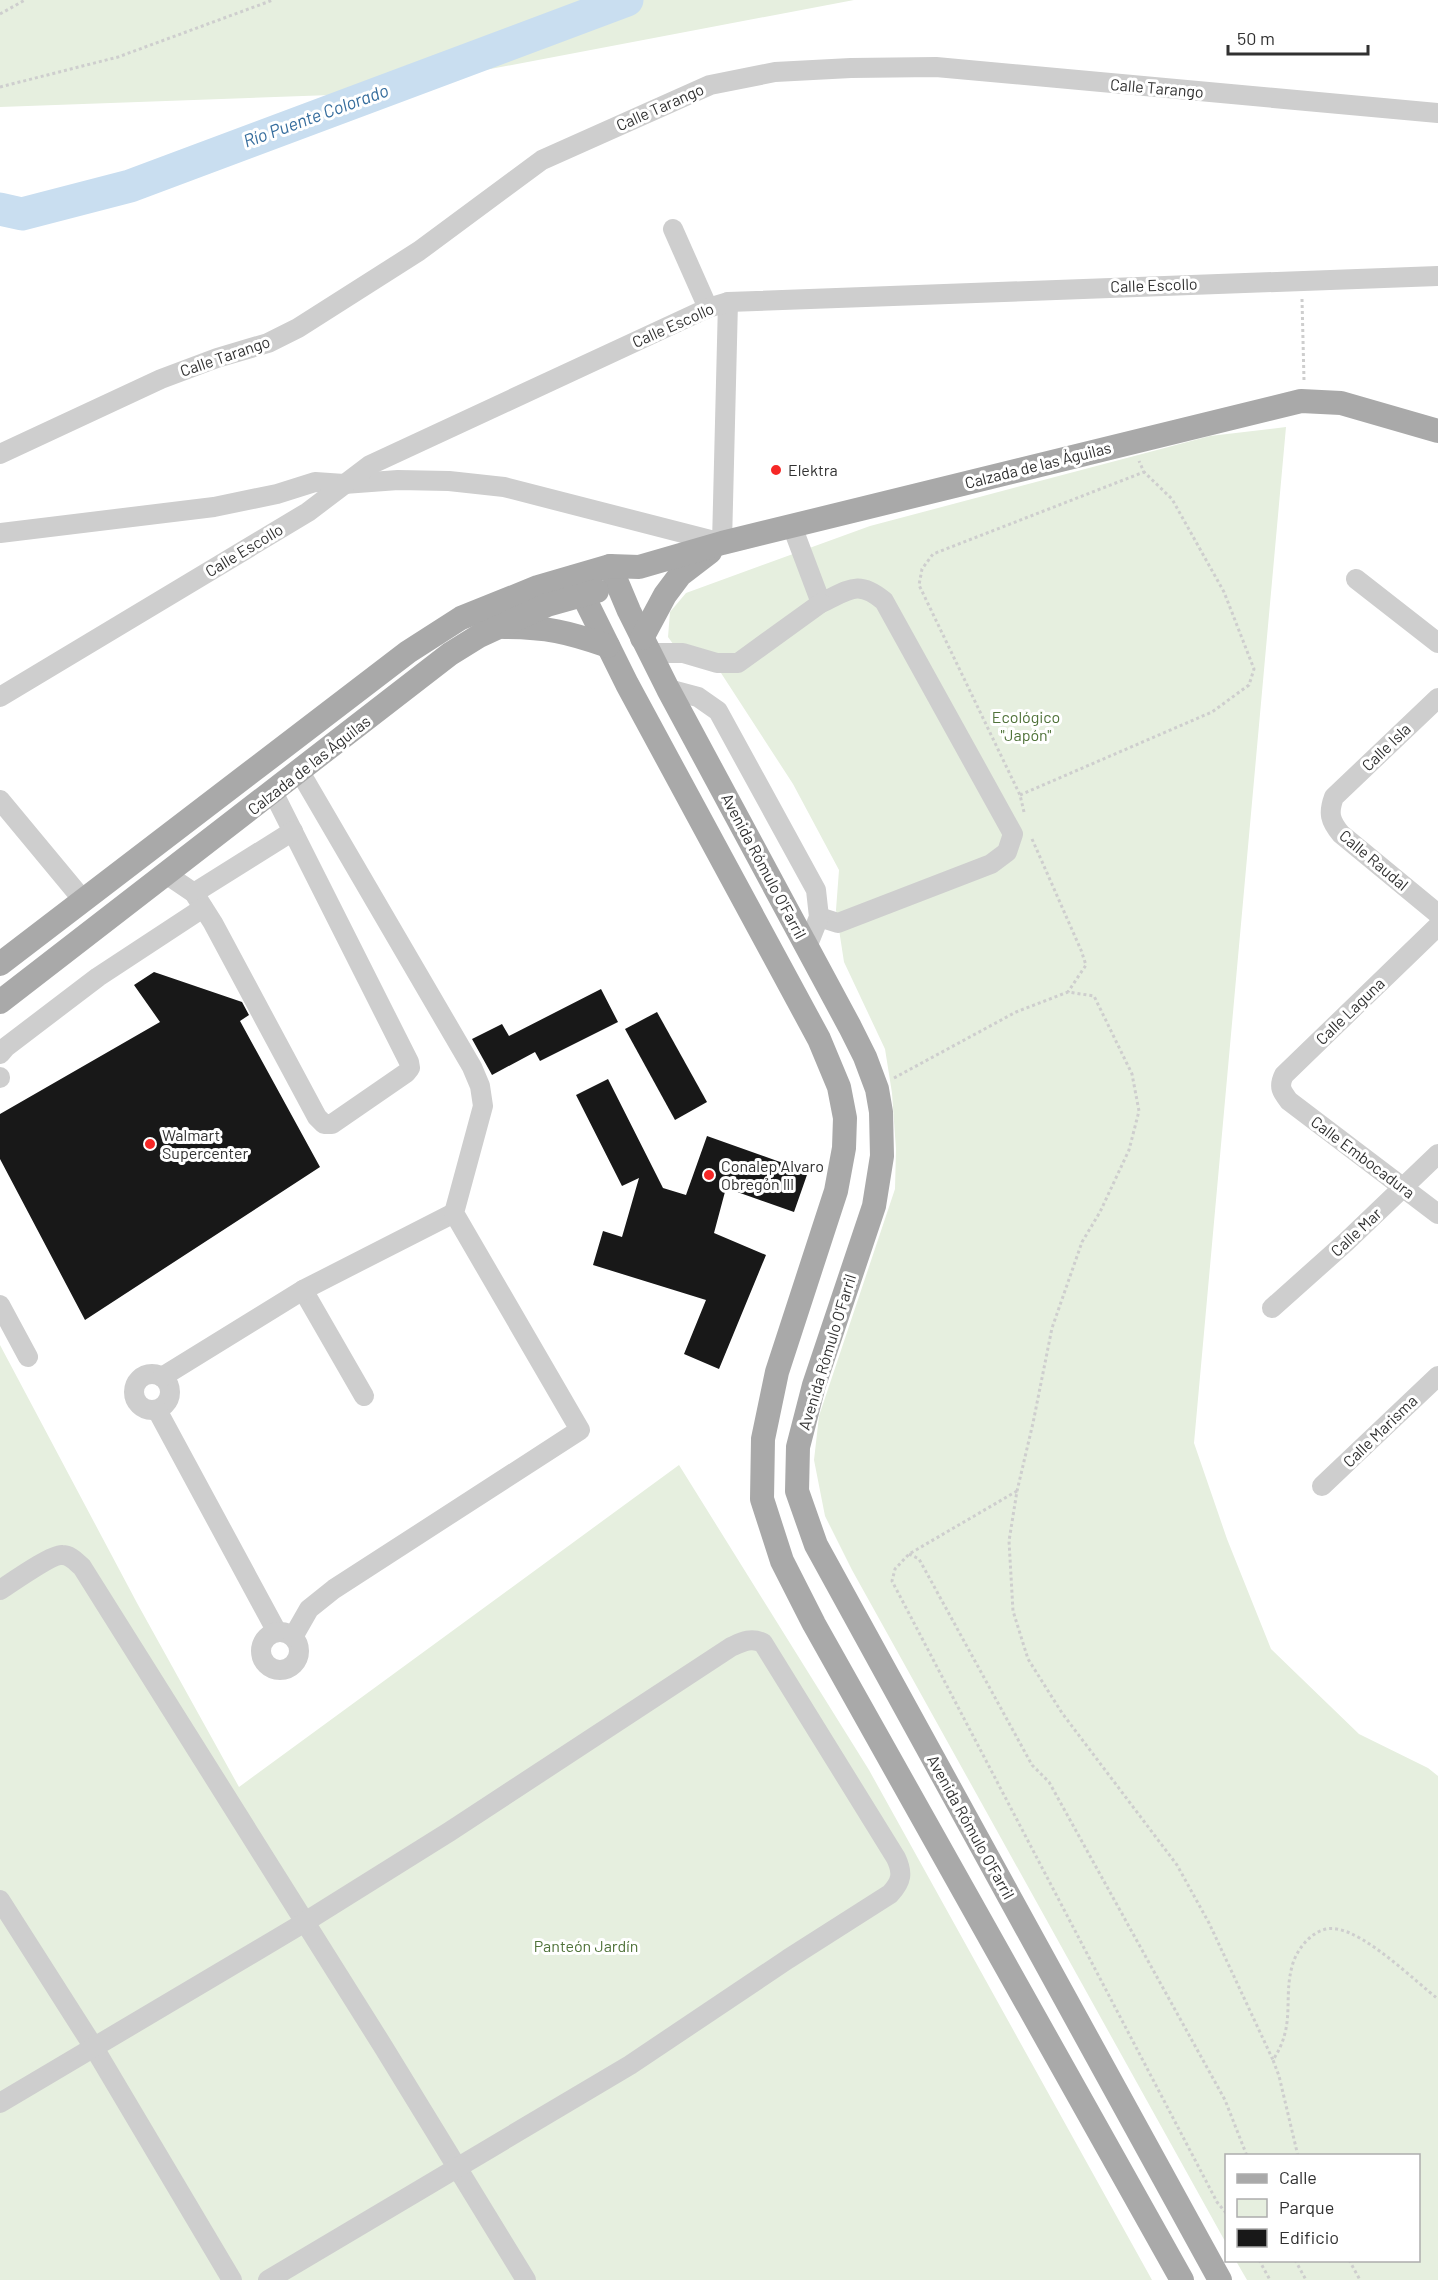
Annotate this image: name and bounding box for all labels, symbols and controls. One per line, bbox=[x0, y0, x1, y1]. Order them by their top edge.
scale bar bbox=[1228, 18, 1368, 56]
text: 50 m bbox=[1237, 27, 1275, 49]
street label: Calle Tarango bbox=[1110, 74, 1205, 101]
water label: Río Puente Colorado bbox=[240, 79, 391, 152]
street label: Calle Tarango bbox=[613, 79, 706, 134]
street label: Calle Escollo bbox=[1110, 273, 1198, 296]
street label: Calle Escollo bbox=[629, 298, 717, 351]
street label: Calle Tarango bbox=[177, 331, 272, 380]
street label: Calzada de las Águilas bbox=[963, 437, 1113, 492]
place label: Elektra bbox=[788, 460, 838, 479]
marker: Elektra bbox=[769, 463, 783, 477]
street label: Calle Escollo bbox=[201, 519, 286, 580]
park label: Ecológico "Japón" bbox=[992, 707, 1060, 744]
street label: Calzada de las Águilas bbox=[244, 711, 374, 818]
street label: Calle Isla bbox=[1357, 719, 1414, 775]
street label: Avenida Rómulo O'Farril bbox=[718, 790, 811, 942]
street label: Calle Raudal bbox=[1336, 825, 1413, 894]
street label: Calle Laguna bbox=[1311, 973, 1388, 1048]
street label: Calle Embocadura bbox=[1308, 1111, 1419, 1202]
place label: Walmart Supercenter bbox=[162, 1125, 248, 1162]
marker: Walmart Supercenter bbox=[143, 1137, 157, 1151]
place label: Conalep Alvaro Obregón lll bbox=[721, 1156, 824, 1193]
marker: Conalep Alvaro Obregón lll bbox=[702, 1168, 716, 1182]
street label: Calle Mar bbox=[1326, 1203, 1385, 1260]
street label: Avenida Rómulo O'Farril bbox=[794, 1272, 859, 1432]
street label: Calle Marisma bbox=[1339, 1391, 1421, 1471]
street label: Avenida Rómulo O'Farril bbox=[924, 1751, 1019, 1902]
park label: Panteón Jardín bbox=[534, 1936, 638, 1955]
legend bbox=[1225, 2154, 1420, 2262]
text: Calle bbox=[1279, 2166, 1317, 2188]
text: Parque bbox=[1279, 2196, 1334, 2218]
text: Edificio bbox=[1279, 2226, 1339, 2248]

